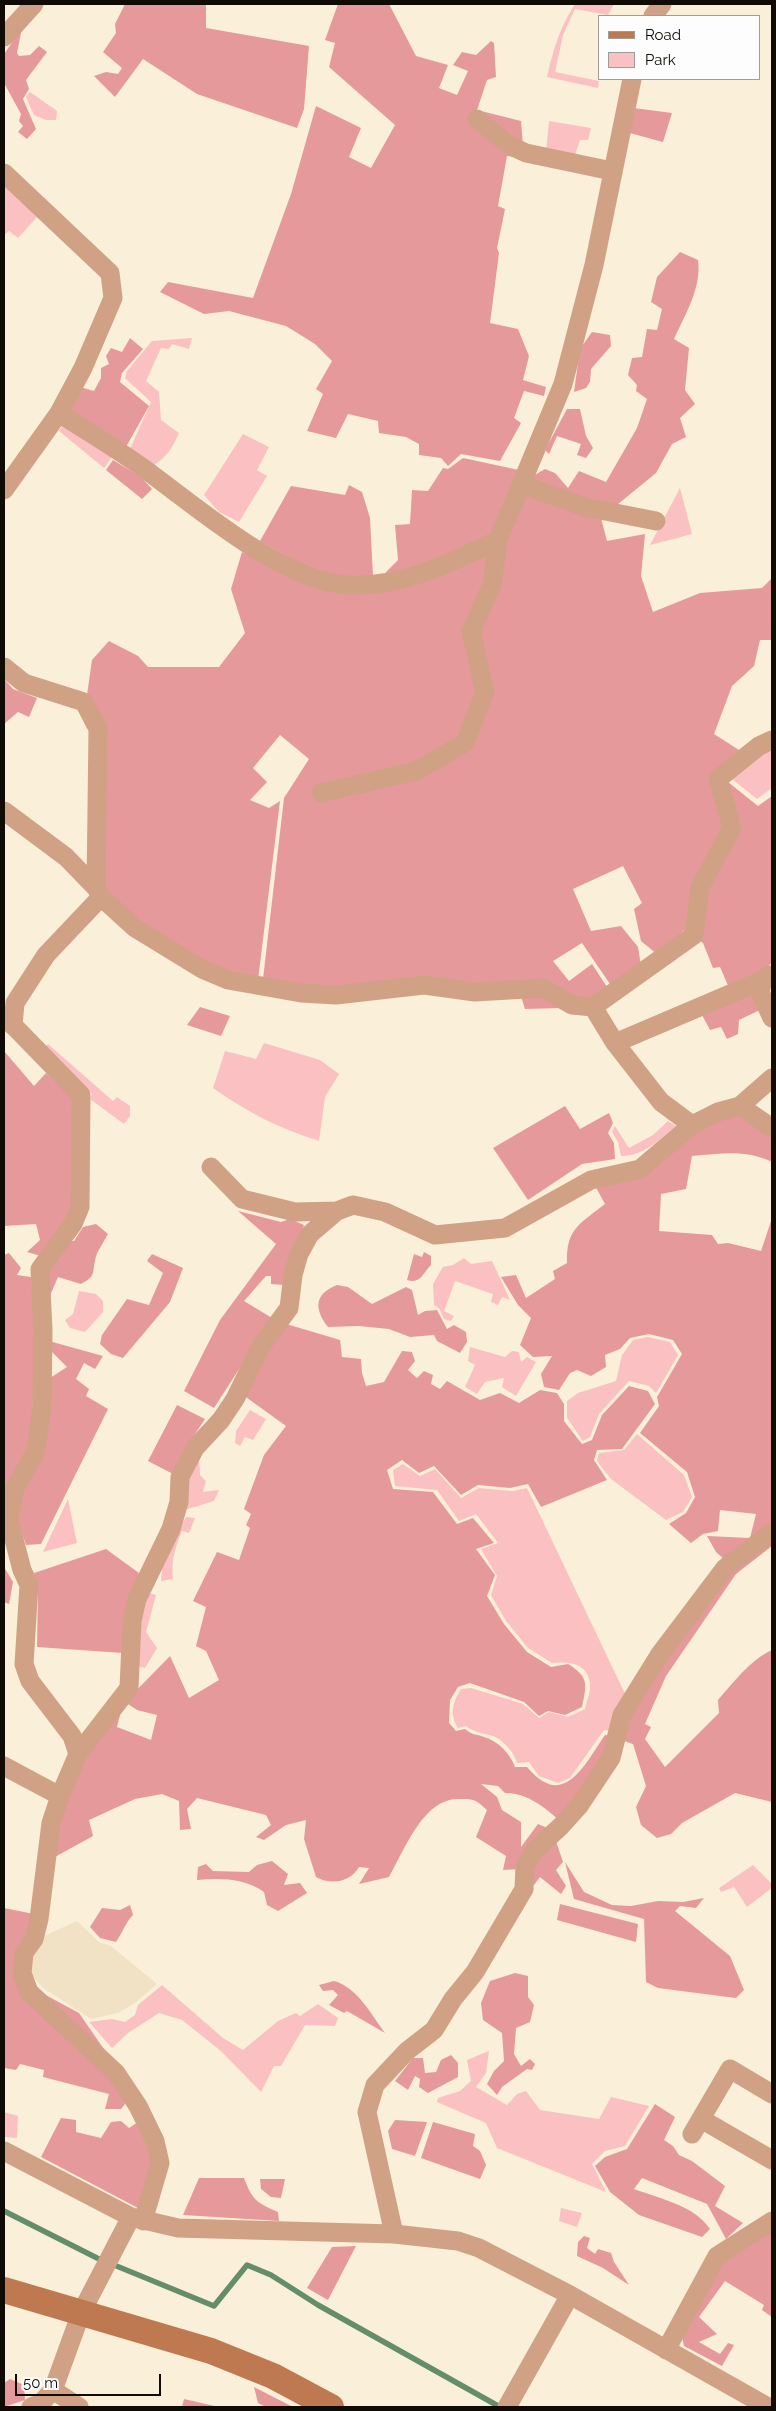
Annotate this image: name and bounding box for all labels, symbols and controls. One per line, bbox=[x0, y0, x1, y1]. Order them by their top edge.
legend bbox=[598, 15, 761, 80]
text: Road bbox=[645, 26, 681, 44]
text: Park bbox=[645, 51, 676, 69]
scale bar bbox=[18, 2364, 164, 2396]
text: 50 m bbox=[23, 2374, 58, 2392]

